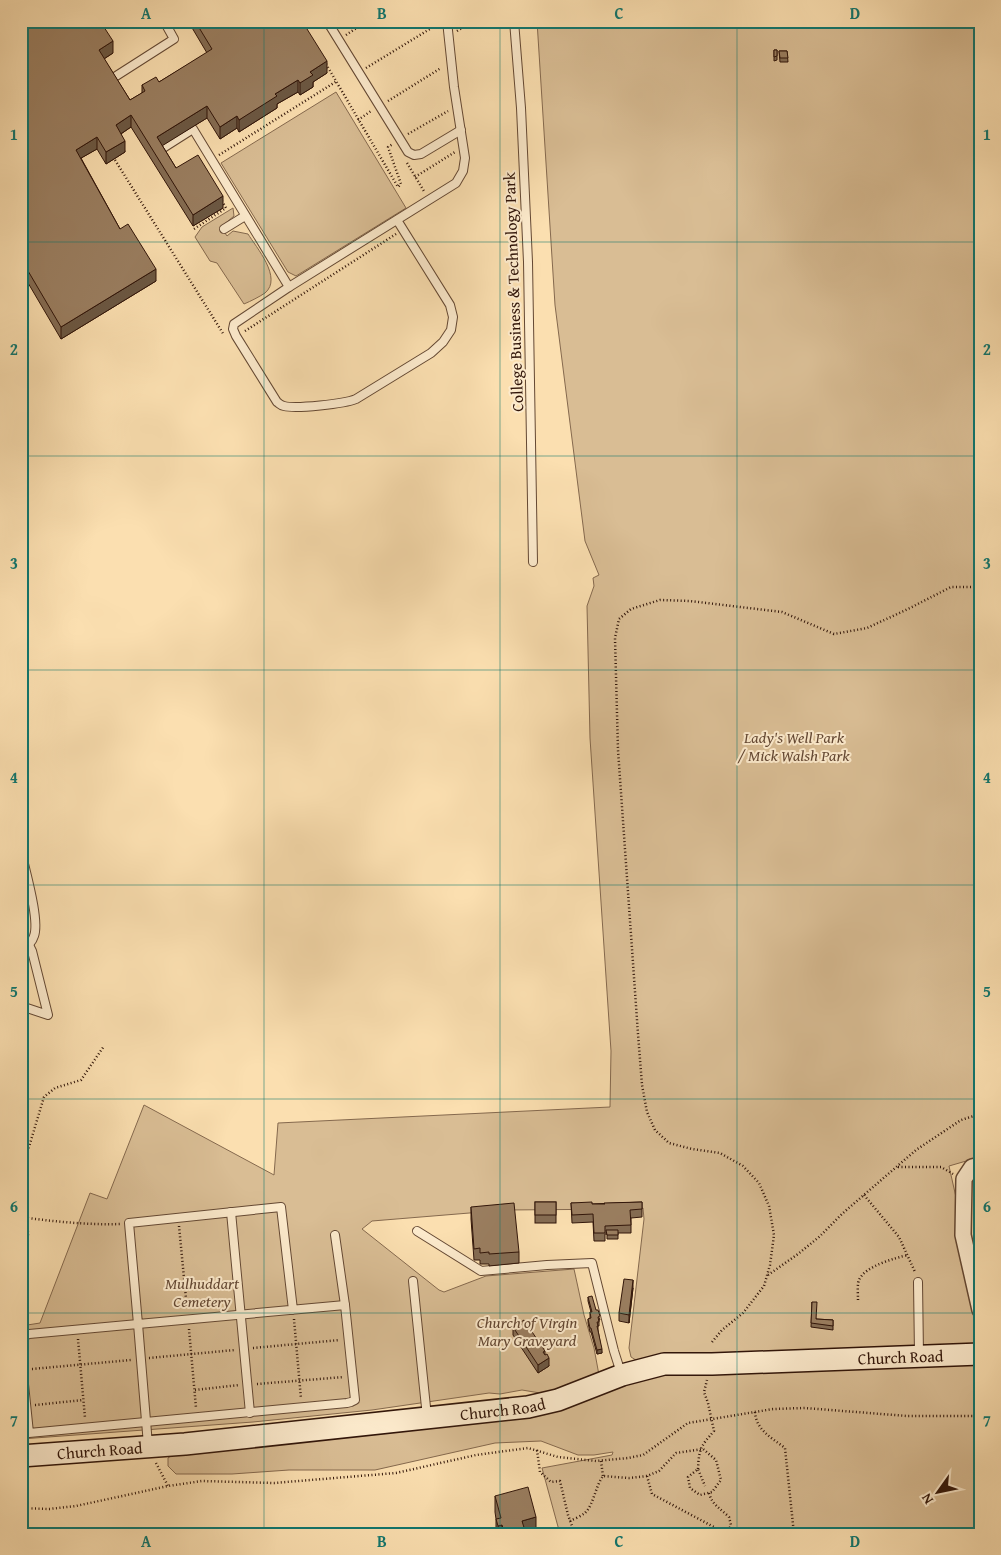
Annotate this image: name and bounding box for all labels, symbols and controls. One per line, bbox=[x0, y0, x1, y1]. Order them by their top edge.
text: A bbox=[141, 1, 152, 25]
text: B bbox=[377, 1, 387, 25]
text: C bbox=[614, 1, 624, 25]
text: D bbox=[850, 1, 860, 25]
text: 1 bbox=[10, 122, 18, 146]
text: 1 bbox=[983, 122, 991, 146]
street label: College Business & Technology Park bbox=[497, 171, 529, 412]
text: 2 bbox=[10, 337, 18, 361]
text: 2 bbox=[983, 337, 991, 361]
text: 3 bbox=[10, 551, 18, 575]
text: 3 bbox=[983, 551, 991, 575]
park label: Lady's Well Park / Mick Walsh Park bbox=[737, 725, 850, 767]
text: 4 bbox=[10, 765, 18, 789]
text: 4 bbox=[983, 765, 991, 789]
text: 5 bbox=[10, 979, 18, 1003]
text: 5 bbox=[983, 979, 991, 1003]
text: 6 bbox=[10, 1194, 18, 1218]
text: 6 bbox=[983, 1194, 991, 1218]
park label: Mulhuddart Cemetery bbox=[165, 1271, 240, 1313]
park label: Church of Virgin Mary Graveyard bbox=[477, 1310, 577, 1352]
street label: Church Road bbox=[857, 1343, 944, 1371]
street label: Church Road bbox=[459, 1391, 548, 1426]
text: 7 bbox=[10, 1408, 18, 1432]
text: 7 bbox=[983, 1408, 991, 1432]
street label: Church Road bbox=[56, 1435, 144, 1465]
north arrow bbox=[914, 1468, 964, 1518]
text: N bbox=[916, 1489, 938, 1508]
text: A bbox=[141, 1529, 152, 1553]
text: B bbox=[377, 1529, 387, 1553]
text: C bbox=[614, 1529, 624, 1553]
text: D bbox=[850, 1529, 860, 1553]

